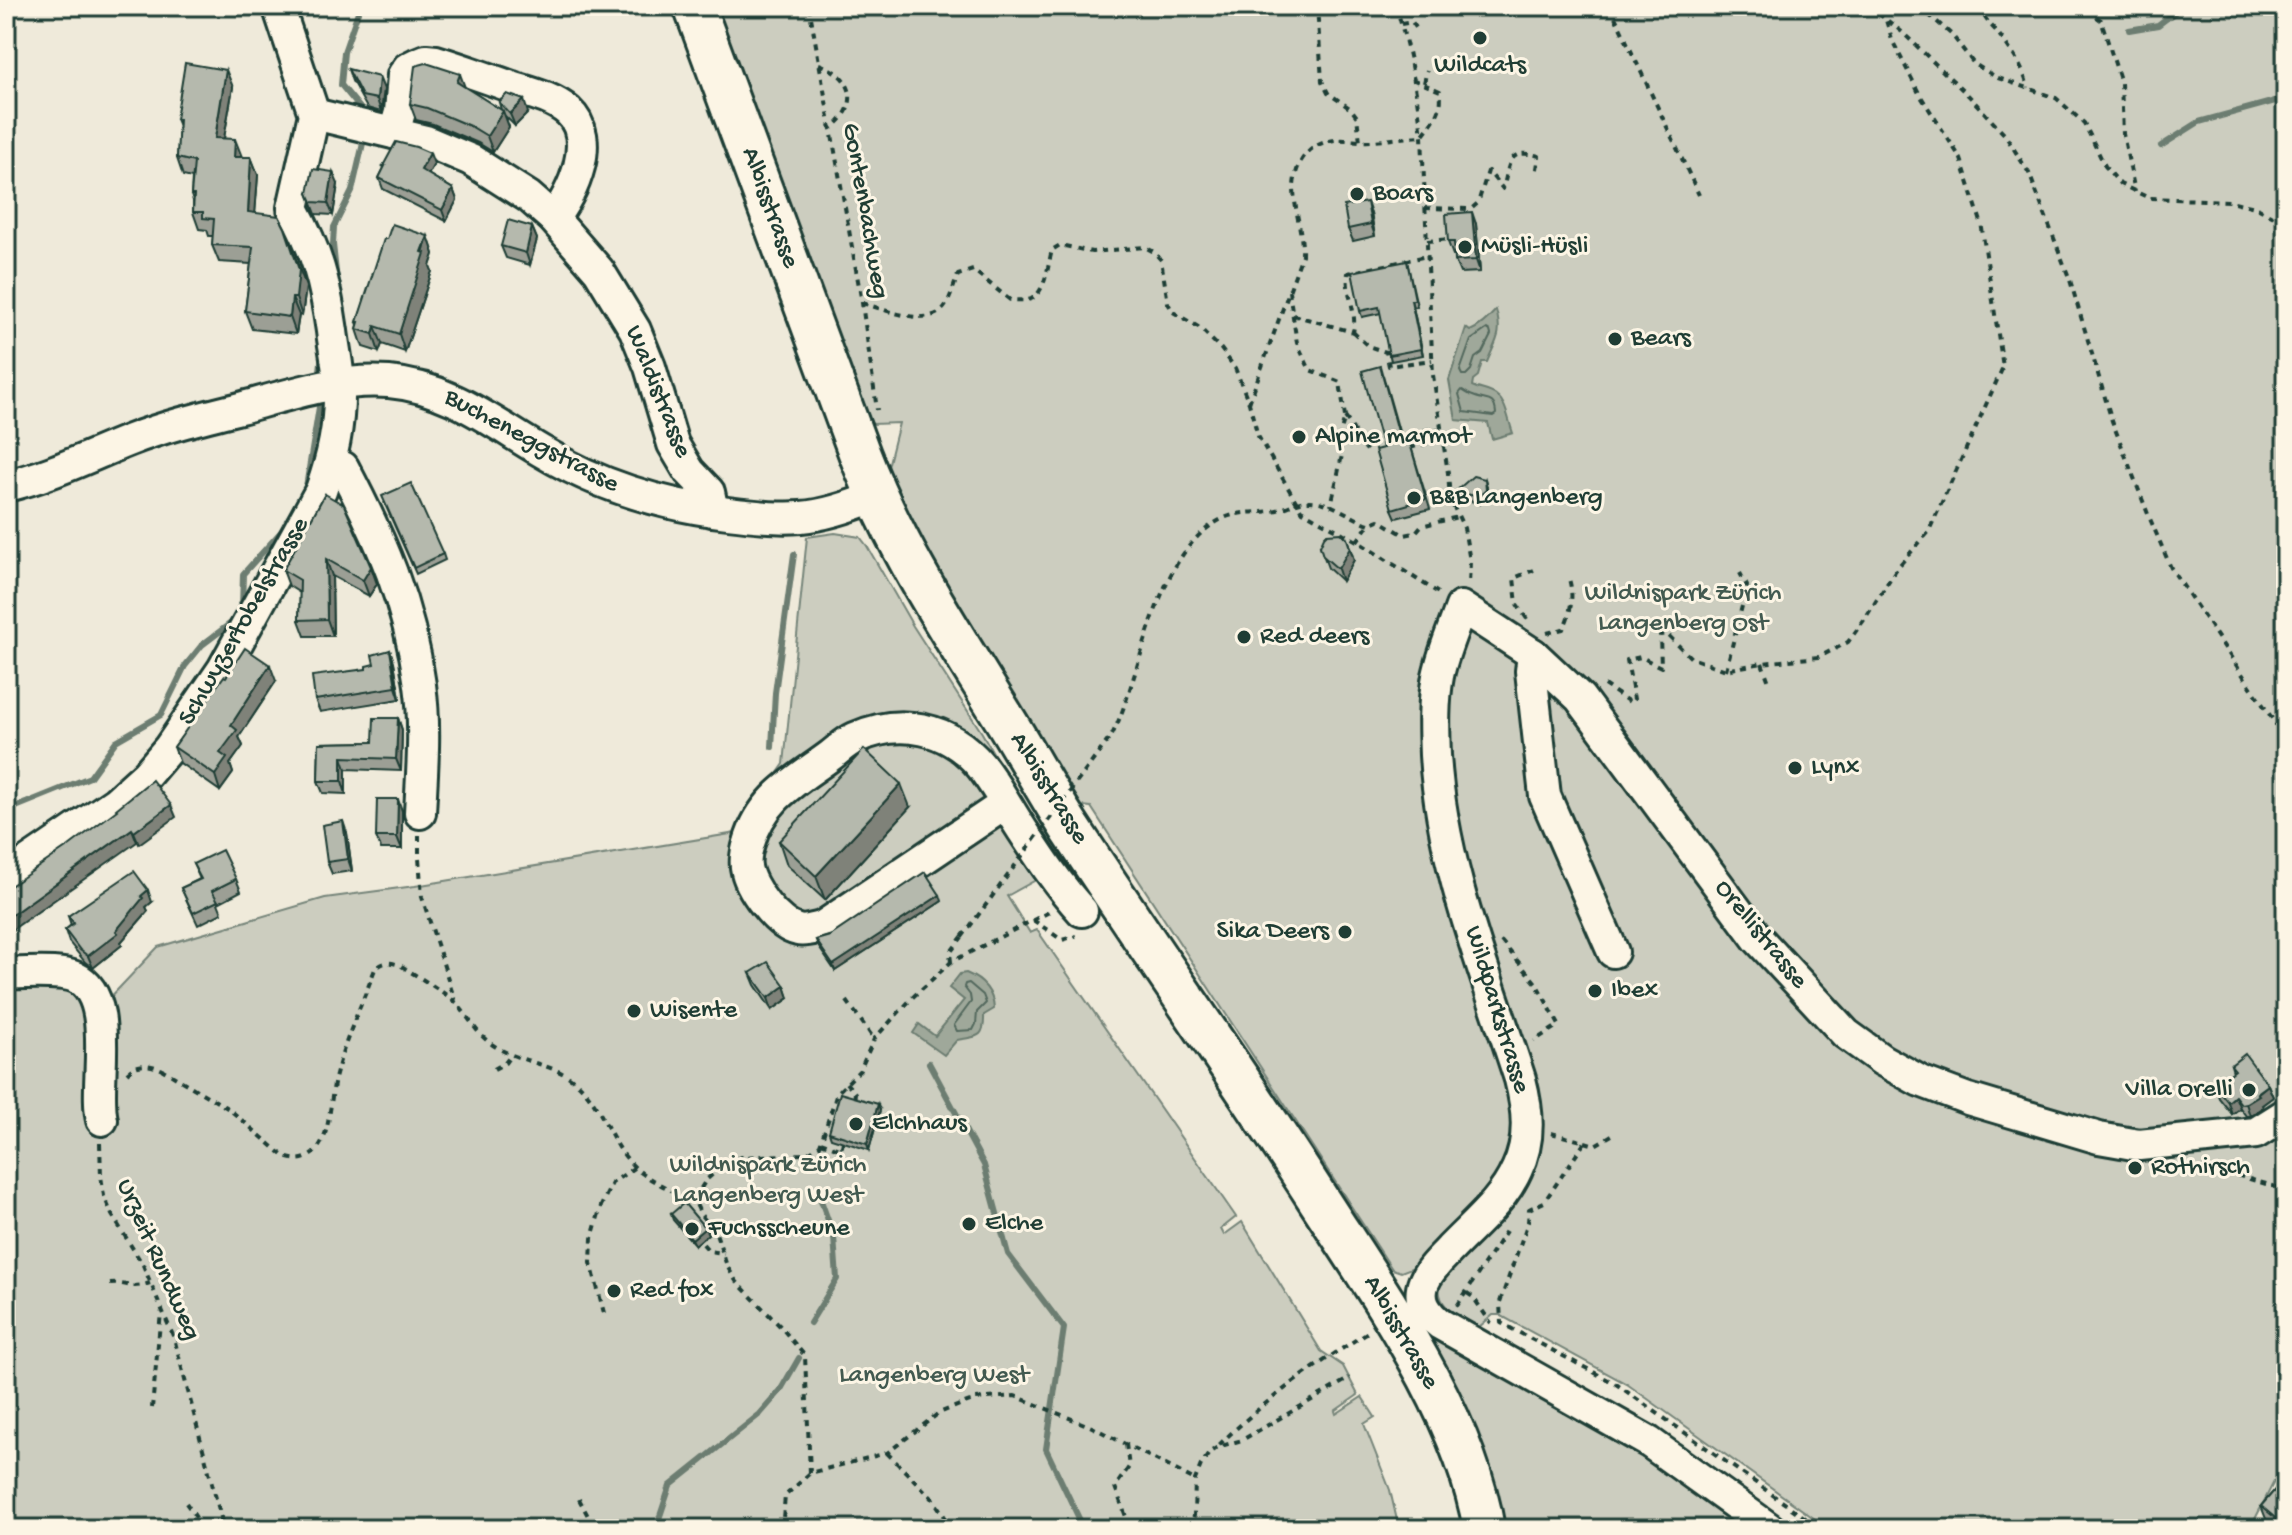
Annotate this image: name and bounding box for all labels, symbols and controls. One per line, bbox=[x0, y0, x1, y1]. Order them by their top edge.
marker: Wildcats bbox=[1471, 29, 1489, 47]
place label: Wildcats bbox=[1434, 51, 1528, 82]
street label: Gontenbachweg bbox=[833, 121, 895, 301]
street label: Albisstrasse bbox=[733, 143, 805, 273]
place label: Boars bbox=[1372, 179, 1434, 210]
marker: Boars bbox=[1348, 185, 1366, 203]
place label: Müsli-Hüsli bbox=[1481, 232, 1588, 263]
marker: Müsli-Hüsli bbox=[1456, 238, 1474, 256]
street label: Waldistrasse bbox=[616, 322, 698, 463]
place label: Bears bbox=[1630, 324, 1692, 355]
marker: Bears bbox=[1606, 330, 1624, 348]
street label: Bucheneggstrasse bbox=[437, 382, 624, 501]
place label: Alpine marmot bbox=[1315, 422, 1473, 453]
marker: Alpine marmot bbox=[1290, 428, 1308, 446]
place label: B&B Langenberg bbox=[1429, 483, 1603, 514]
marker: B&B Langenberg bbox=[1405, 489, 1423, 507]
street label: Schwyzertobelstrasse bbox=[173, 512, 318, 732]
park label: Wildnispark Zürich Langenberg Ost bbox=[1584, 579, 1782, 640]
place label: Red deers bbox=[1260, 622, 1371, 653]
marker: Red deers bbox=[1235, 628, 1253, 646]
street label: Albisstrasse bbox=[1001, 727, 1095, 851]
place label: Lynx bbox=[1811, 753, 1860, 784]
marker: Lynx bbox=[1786, 759, 1804, 777]
street label: Orellistrasse bbox=[1706, 874, 1814, 996]
place label: Sika Deers bbox=[1217, 917, 1330, 948]
marker: Sika Deers bbox=[1336, 923, 1354, 941]
street label: Wildparkstrasse bbox=[1456, 923, 1536, 1098]
place label: Ibex bbox=[1611, 976, 1658, 1007]
marker: Ibex bbox=[1586, 982, 1604, 1000]
place label: Wisente bbox=[650, 996, 738, 1027]
marker: Wisente bbox=[625, 1002, 643, 1020]
place label: Villa Orelli bbox=[2124, 1075, 2233, 1106]
marker: Villa Orelli bbox=[2240, 1081, 2258, 1099]
place label: Elchhaus bbox=[872, 1109, 968, 1140]
marker: Elchhaus bbox=[847, 1115, 865, 1133]
park label: Wildnispark Zürich Langenberg West bbox=[669, 1151, 867, 1212]
place label: Rothirsch bbox=[2151, 1153, 2250, 1184]
marker: Rothirsch bbox=[2126, 1159, 2144, 1177]
street label: Urzeit Rundweg bbox=[108, 1175, 206, 1345]
place label: Elche bbox=[985, 1209, 1044, 1240]
place label: Fuchsscheune bbox=[707, 1214, 850, 1245]
marker: Elche bbox=[960, 1215, 978, 1233]
marker: Fuchsscheune bbox=[683, 1220, 701, 1238]
street label: Albisstrasse bbox=[1355, 1271, 1445, 1396]
place label: Red fox bbox=[630, 1276, 714, 1307]
marker: Red fox bbox=[605, 1282, 623, 1300]
park label: Langenberg West bbox=[839, 1361, 1031, 1392]

